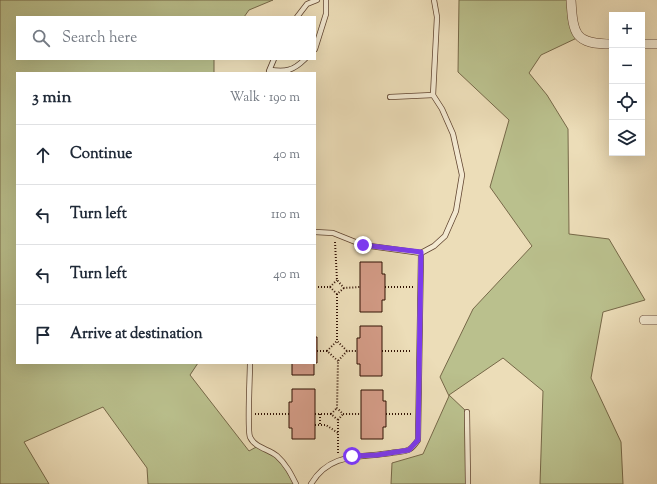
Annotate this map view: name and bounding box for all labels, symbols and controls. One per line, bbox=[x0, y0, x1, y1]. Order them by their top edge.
map controls bbox=[609, 12, 645, 156]
button: + bbox=[609, 12, 645, 48]
search box bbox=[16, 16, 316, 60]
icon: search bbox=[30, 27, 52, 49]
text: Search here bbox=[62, 28, 137, 49]
button: − bbox=[609, 48, 645, 84]
button: locate bbox=[609, 84, 645, 120]
text: 3 min bbox=[32, 86, 71, 110]
text: Walk · 190 m bbox=[230, 89, 300, 107]
button: layers bbox=[609, 120, 645, 156]
icon: ahead bbox=[32, 144, 54, 166]
text: Continue bbox=[70, 144, 132, 165]
text: 40 m bbox=[273, 146, 300, 164]
icon: left bbox=[32, 204, 54, 226]
text: Turn left bbox=[70, 204, 127, 225]
text: 110 m bbox=[271, 206, 300, 224]
route end bbox=[354, 236, 372, 254]
icon: left bbox=[32, 264, 54, 286]
text: Turn left bbox=[70, 264, 127, 285]
text: 40 m bbox=[273, 266, 300, 284]
icon: arrive bbox=[32, 324, 54, 346]
text: Arrive at destination bbox=[70, 324, 203, 345]
route start bbox=[343, 447, 361, 465]

